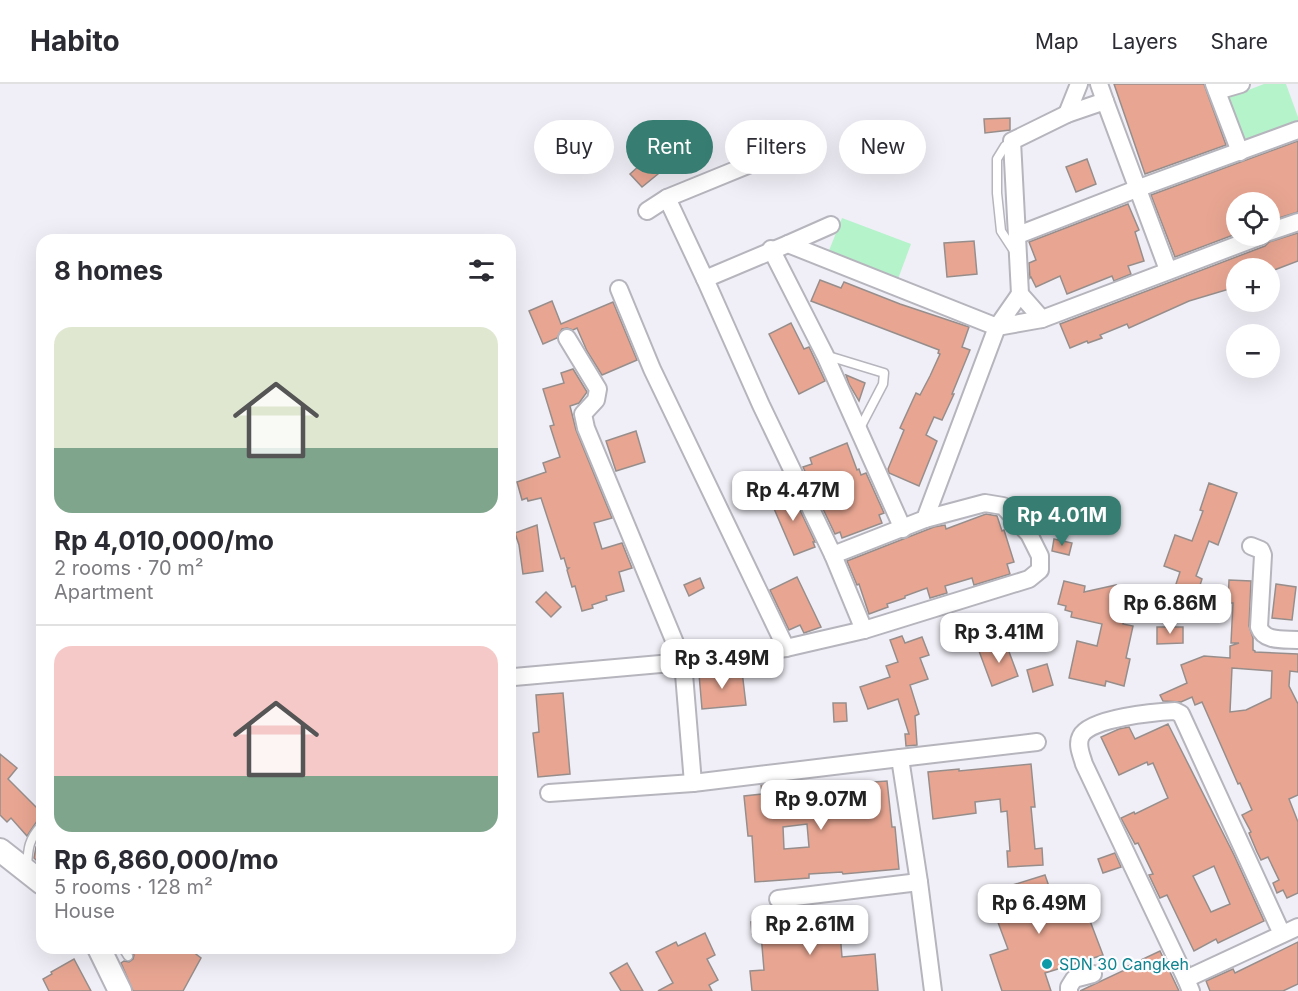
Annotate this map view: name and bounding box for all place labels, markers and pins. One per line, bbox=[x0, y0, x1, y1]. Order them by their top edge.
pin: Rp 4.47M bbox=[731, 471, 855, 522]
pin: Rp 4.01M bbox=[1000, 496, 1124, 547]
pin: Rp 6.86M bbox=[1108, 584, 1232, 635]
pin: Rp 3.41M bbox=[937, 613, 1061, 664]
pin: Rp 3.49M bbox=[660, 639, 784, 690]
pin: Rp 9.07M bbox=[759, 780, 883, 831]
pin: Rp 6.49M bbox=[977, 884, 1101, 935]
pin: Rp 2.61M bbox=[748, 905, 872, 956]
place label: SDN 30 Cangkeh bbox=[1059, 954, 1189, 974]
marker: SDN 30 Cangkeh bbox=[1040, 957, 1054, 971]

